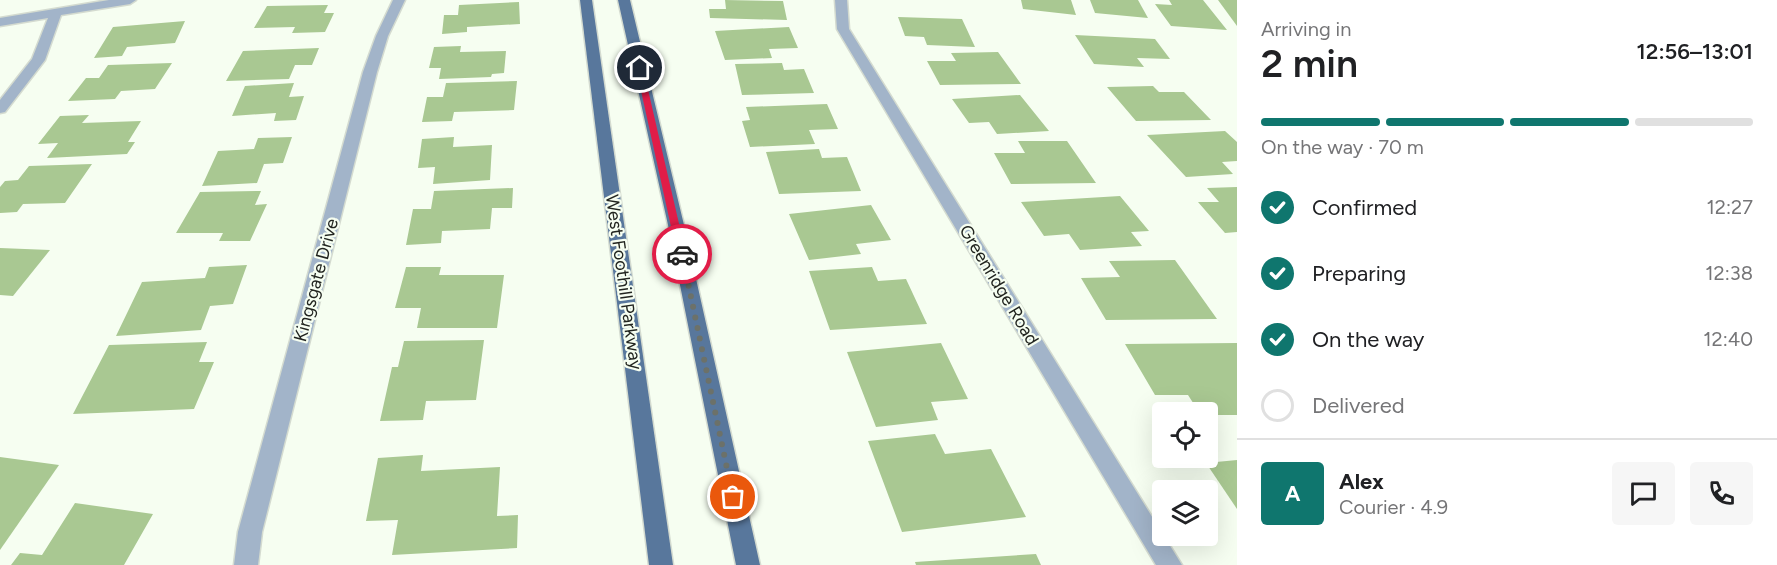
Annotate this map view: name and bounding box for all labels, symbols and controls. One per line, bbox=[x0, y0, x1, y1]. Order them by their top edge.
text: Arriving in bbox=[1261, 17, 1351, 41]
text: 12:56–13:01 bbox=[1637, 38, 1753, 65]
text: 2 min bbox=[1261, 40, 1358, 87]
pin bbox=[614, 42, 665, 93]
icon: home bbox=[623, 51, 656, 84]
text: On the way · 70 m bbox=[1261, 135, 1424, 159]
icon: check bbox=[1261, 191, 1294, 224]
street label: West Foothill Parkway bbox=[601, 193, 647, 371]
text: Confirmed bbox=[1312, 194, 1417, 221]
text: 12:27 bbox=[1707, 195, 1753, 219]
street label: Kingsgate Drive bbox=[289, 216, 343, 344]
street label: Greenridge Road bbox=[954, 221, 1044, 349]
courier bbox=[652, 224, 712, 284]
icon: car bbox=[666, 238, 699, 271]
icon: check bbox=[1261, 257, 1294, 290]
text: Preparing bbox=[1312, 260, 1406, 287]
text: 12:38 bbox=[1705, 261, 1753, 285]
icon: check bbox=[1261, 323, 1294, 356]
text: On the way bbox=[1312, 326, 1424, 353]
text: 12:40 bbox=[1703, 327, 1753, 351]
text: Delivered bbox=[1312, 392, 1405, 419]
map controls bbox=[1152, 402, 1218, 546]
button: locate bbox=[1152, 402, 1218, 468]
button: chat bbox=[1612, 462, 1675, 525]
button: phone bbox=[1690, 462, 1753, 525]
text: Alex bbox=[1339, 468, 1384, 495]
pin bbox=[707, 471, 758, 522]
icon: bag bbox=[716, 480, 749, 513]
button: layers bbox=[1152, 480, 1218, 546]
text: A bbox=[1285, 480, 1300, 507]
text: Courier · 4.9 bbox=[1339, 495, 1448, 519]

